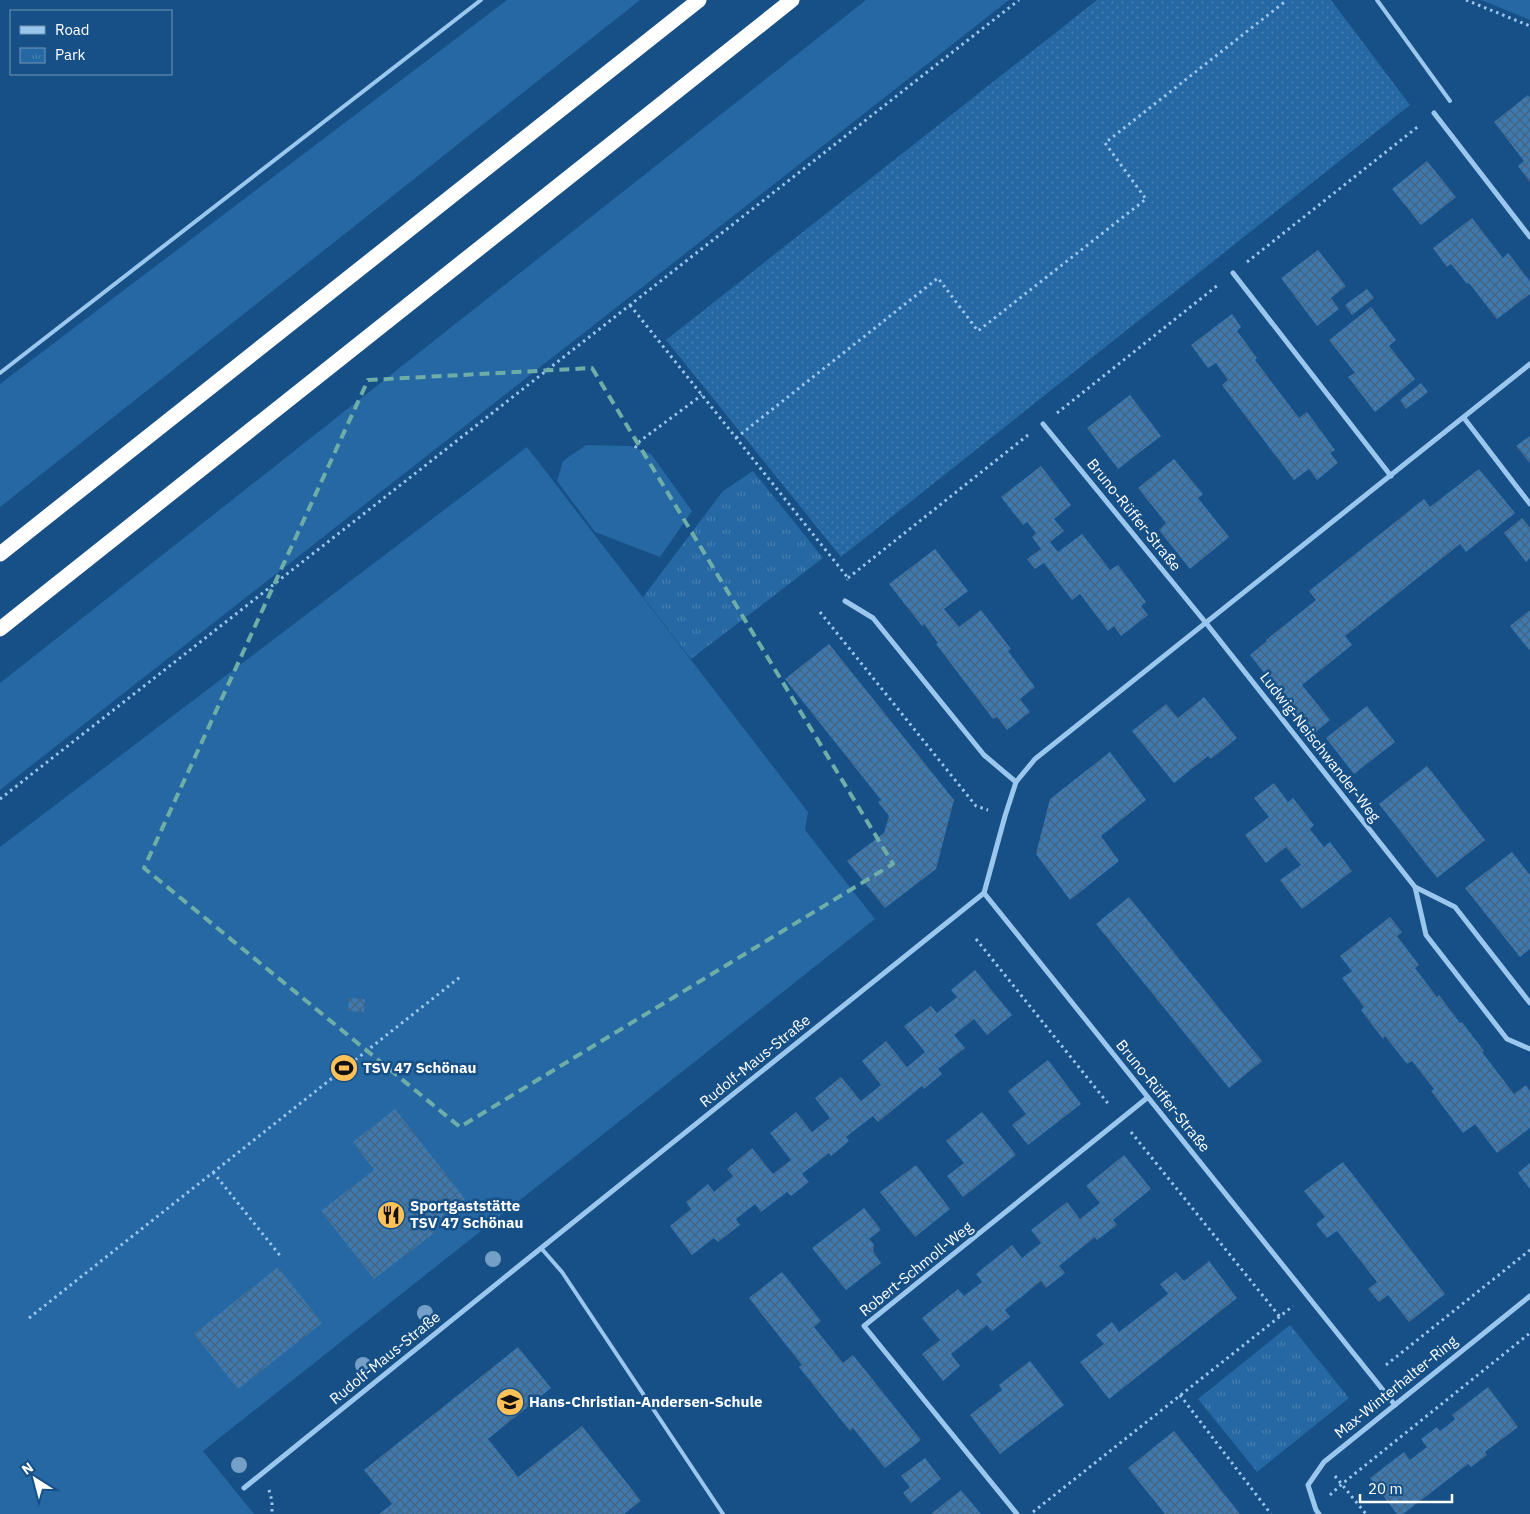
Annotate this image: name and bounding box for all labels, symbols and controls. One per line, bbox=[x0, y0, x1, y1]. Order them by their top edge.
legend bbox=[10, 10, 172, 75]
text: Road bbox=[55, 20, 90, 39]
text: Park bbox=[55, 45, 85, 64]
street label: Bruno-Rüffer-Straße bbox=[1083, 455, 1186, 575]
street label: Ludwig-Neischwander-Weg bbox=[1256, 668, 1385, 825]
street label: Rudolf-Maus-Straße bbox=[695, 1010, 814, 1111]
street label: Bruno-Rüffer-Straße bbox=[1112, 1036, 1215, 1156]
sports icon: TSV 47 Schönau bbox=[329, 1053, 359, 1083]
place label: TSV 47 Schönau bbox=[363, 1058, 476, 1077]
place label: Sportgaststätte TSV 47 Schönau bbox=[410, 1196, 523, 1232]
restaurant icon: Sportgaststätte TSV 47 Schönau bbox=[376, 1200, 406, 1230]
street label: Robert-Schmoll-Weg bbox=[855, 1217, 976, 1320]
street label: Rudolf-Maus-Straße bbox=[325, 1307, 444, 1408]
street label: Max-Winterhalter-Ring bbox=[1330, 1331, 1461, 1442]
school or university icon: Hans-Christian-Andersen-Schule bbox=[495, 1387, 525, 1417]
place label: Hans-Christian-Andersen-Schule bbox=[529, 1392, 762, 1411]
north arrow bbox=[10, 1454, 60, 1504]
text: N bbox=[18, 1458, 37, 1479]
scale bar bbox=[1360, 1472, 1452, 1504]
text: 20 m bbox=[1368, 1479, 1403, 1498]

